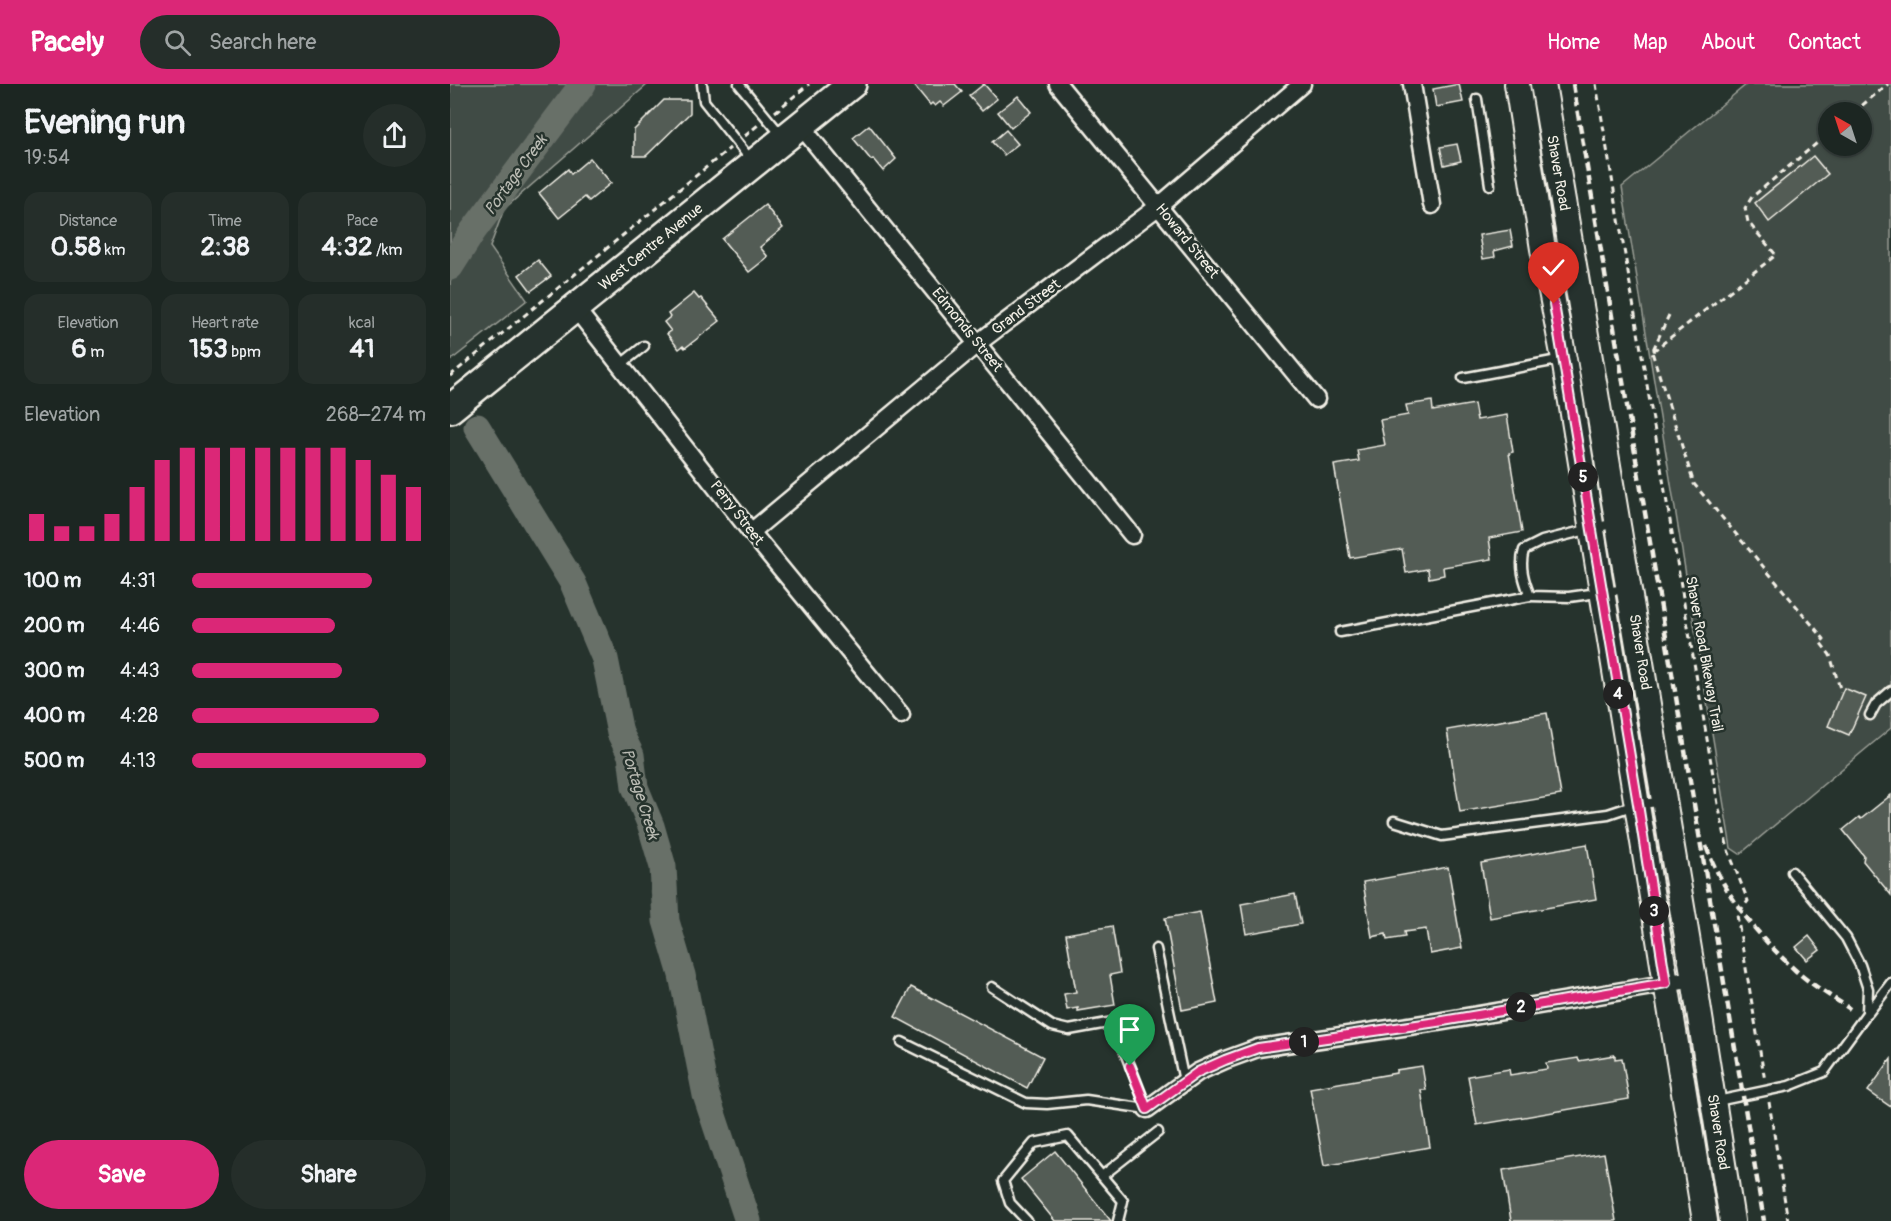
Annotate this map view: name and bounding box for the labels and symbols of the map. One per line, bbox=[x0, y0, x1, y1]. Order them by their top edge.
north arrow bbox=[1818, 102, 1872, 156]
water label: Portage Creek bbox=[480, 130, 553, 219]
street label: Shaver Road bbox=[1542, 134, 1574, 212]
street label: West Centre Avenue bbox=[595, 199, 707, 295]
street label: Howard Street bbox=[1151, 200, 1224, 283]
pin bbox=[1528, 242, 1579, 304]
street label: Grand Street bbox=[988, 274, 1065, 339]
street label: Edmonds Street bbox=[927, 284, 1007, 377]
pin: 5 bbox=[1568, 462, 1598, 492]
street label: Perry Street bbox=[706, 477, 769, 550]
street label: Shaver Road Bikeway Trail bbox=[1681, 575, 1727, 733]
street label: Shaver Road bbox=[1625, 613, 1655, 691]
pin: 4 bbox=[1603, 679, 1633, 709]
water label: Portage Creek bbox=[617, 746, 664, 843]
pin: 3 bbox=[1639, 896, 1669, 926]
pin: 2 bbox=[1506, 992, 1536, 1022]
pin bbox=[1104, 1004, 1155, 1066]
pin: 1 bbox=[1289, 1027, 1319, 1057]
street label: Shaver Road bbox=[1703, 1093, 1733, 1171]

